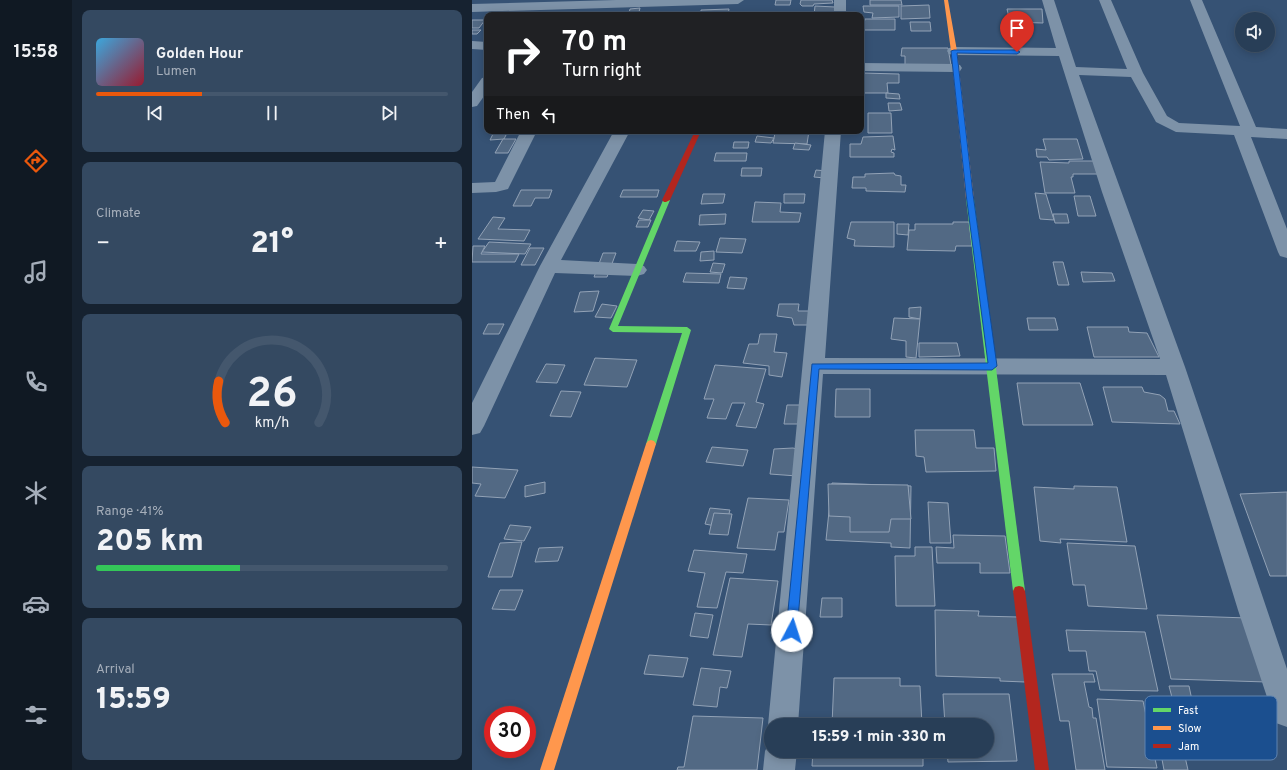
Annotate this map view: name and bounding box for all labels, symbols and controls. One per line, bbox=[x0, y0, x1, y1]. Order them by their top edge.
pin bbox=[1000, 11, 1034, 52]
map controls bbox=[1235, 12, 1275, 52]
button: sound bbox=[1235, 12, 1275, 52]
icon: arrive bbox=[1006, 17, 1028, 39]
text: 70 m bbox=[562, 25, 627, 61]
icon: right bbox=[496, 28, 548, 80]
text: 15:58 bbox=[14, 41, 58, 64]
text: Golden Hour bbox=[156, 45, 243, 64]
text: Turn right bbox=[562, 60, 642, 83]
text: Lumen bbox=[156, 64, 196, 80]
icon: previous bbox=[144, 102, 166, 124]
icon: pause bbox=[261, 102, 283, 124]
icon: next bbox=[378, 102, 400, 124]
icon: left bbox=[538, 104, 560, 126]
text: Then bbox=[496, 106, 530, 125]
icon: directions bbox=[22, 147, 50, 175]
text: Climate bbox=[96, 206, 141, 222]
text: 21° bbox=[250, 226, 294, 263]
text: − bbox=[96, 231, 110, 258]
text: + bbox=[434, 231, 448, 258]
icon: music bbox=[22, 258, 50, 286]
icon: phone bbox=[22, 368, 50, 396]
text: 26 bbox=[247, 369, 298, 422]
text: km/h bbox=[255, 414, 289, 432]
icon: climate bbox=[22, 479, 50, 507]
text: Range · 41% bbox=[96, 504, 164, 520]
text: 205 km bbox=[96, 524, 204, 561]
icon: car bbox=[22, 590, 50, 618]
position arrow bbox=[771, 610, 813, 652]
text: Arrival bbox=[96, 662, 135, 678]
text: 15:59 bbox=[96, 682, 171, 719]
legend bbox=[1145, 696, 1277, 760]
icon: filters bbox=[22, 701, 50, 729]
text: Fast bbox=[1178, 704, 1198, 718]
speed limit sign: 30 bbox=[484, 706, 536, 758]
text: Slow bbox=[1178, 722, 1201, 736]
text: 15:59 · 1 min · 330 m bbox=[812, 728, 946, 747]
text: Jam bbox=[1178, 740, 1199, 754]

